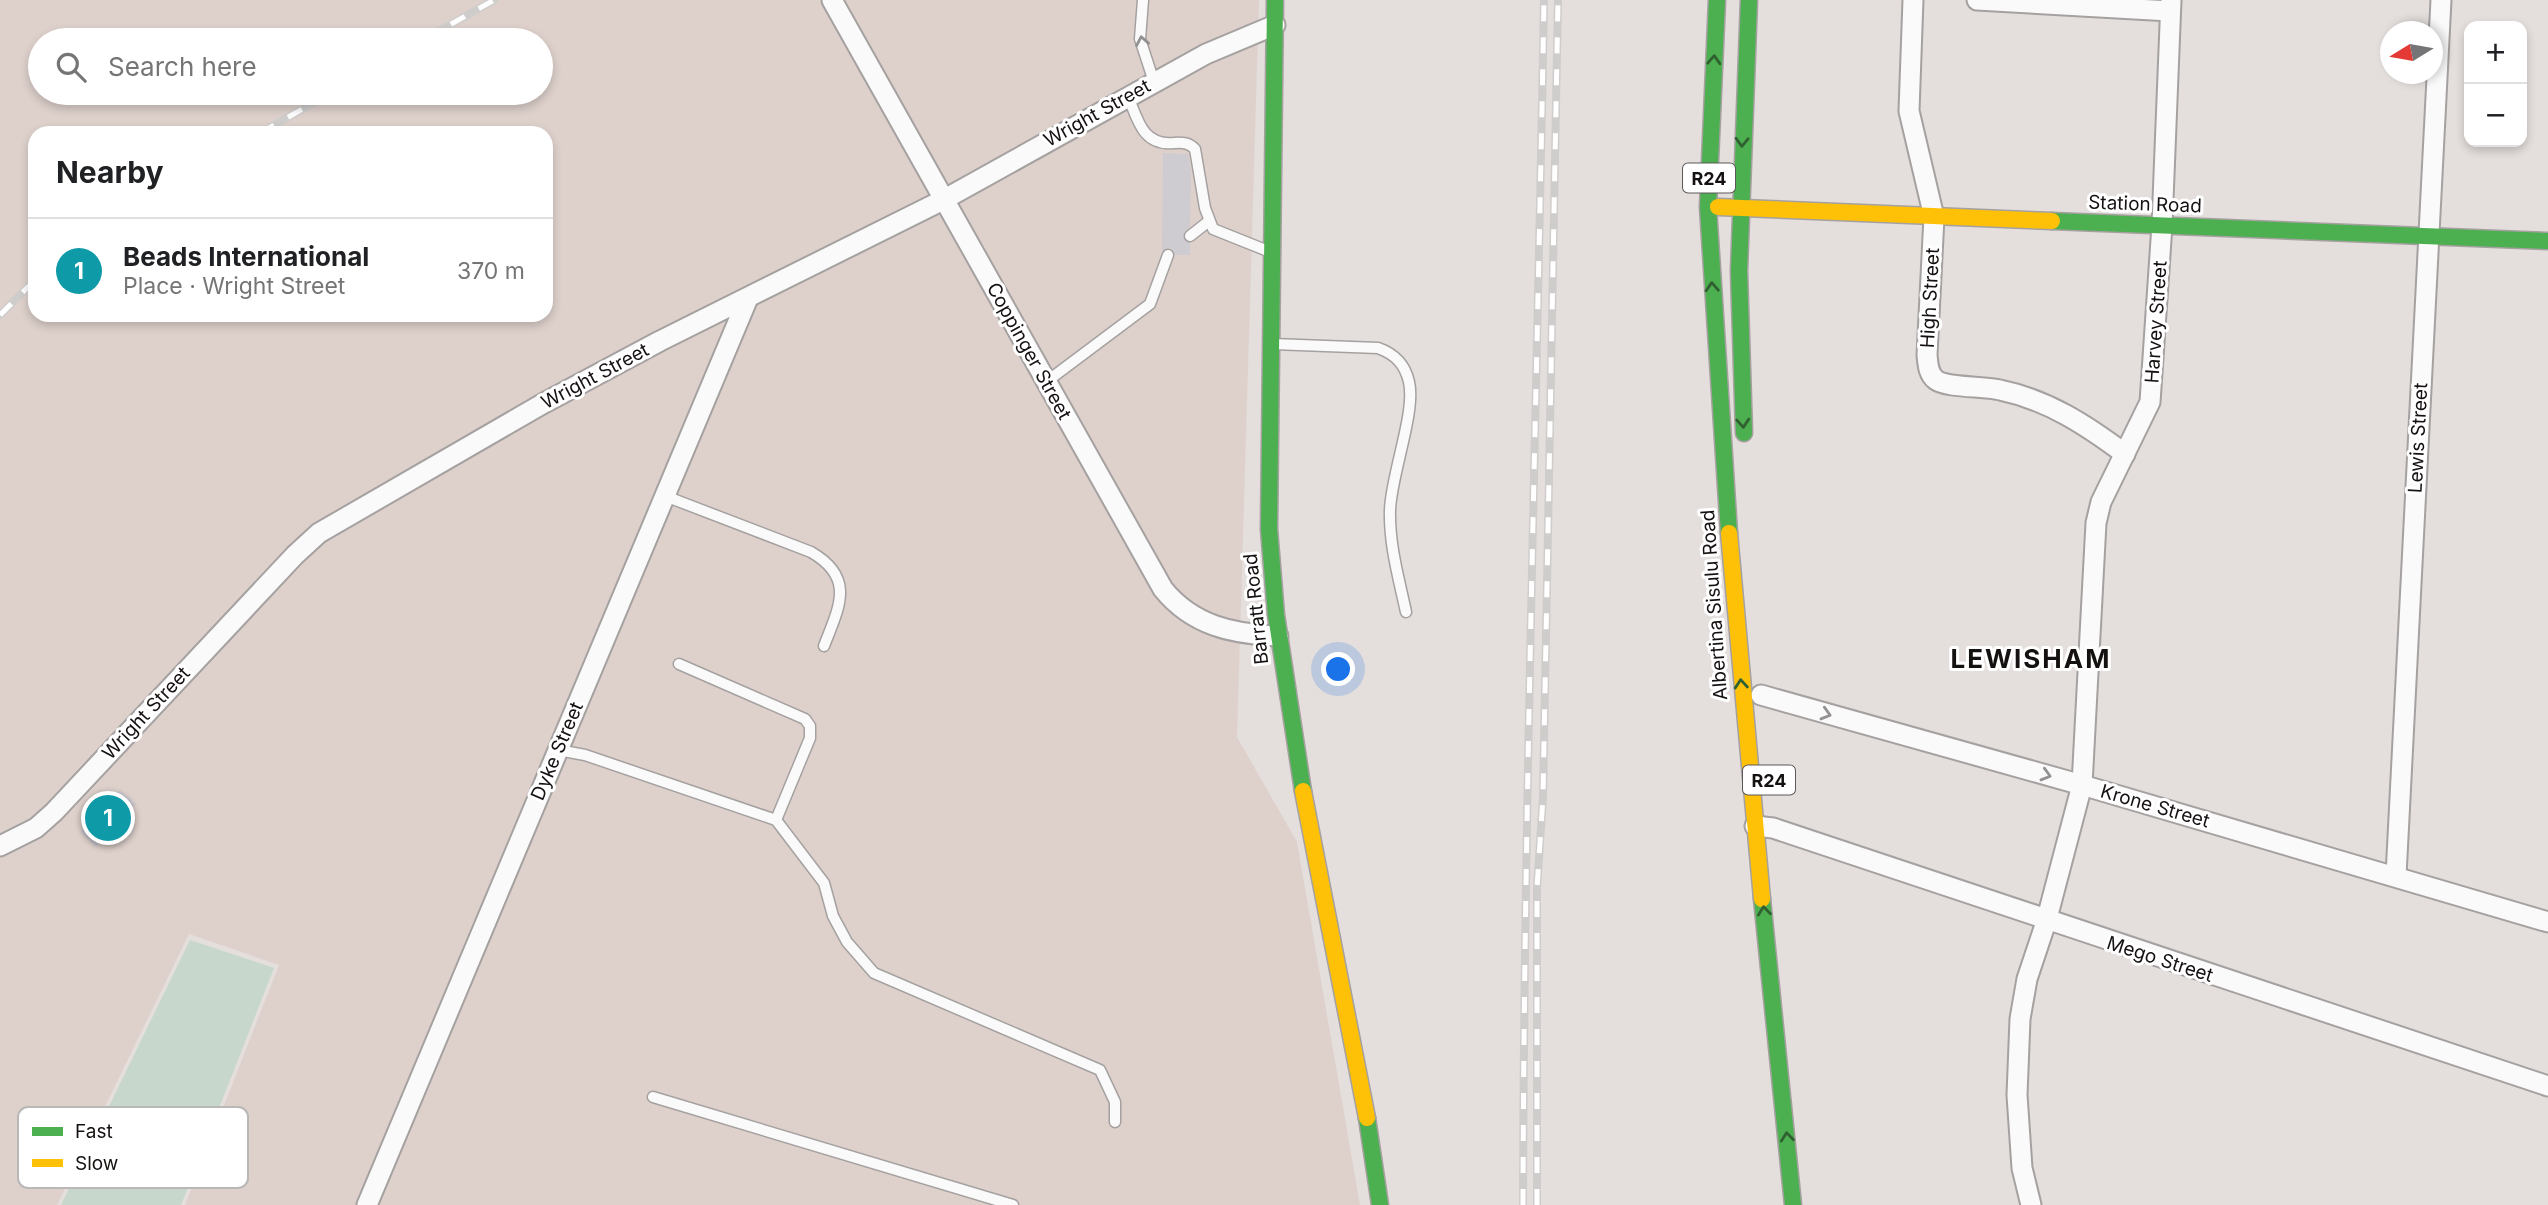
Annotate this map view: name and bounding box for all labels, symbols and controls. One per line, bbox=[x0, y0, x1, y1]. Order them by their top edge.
north arrow bbox=[2380, 21, 2443, 84]
map controls bbox=[2464, 21, 2527, 147]
button: + bbox=[2464, 21, 2527, 84]
search box bbox=[28, 28, 553, 105]
one-way arrow bbox=[1135, 36, 1150, 47]
icon: search bbox=[52, 48, 90, 86]
text: Search here bbox=[108, 51, 257, 82]
one-way arrow bbox=[1707, 54, 1722, 65]
street label: Wright Street bbox=[1040, 74, 1154, 152]
button: − bbox=[2464, 84, 2527, 147]
one-way arrow bbox=[1734, 136, 1749, 147]
text: Nearby bbox=[56, 154, 164, 190]
road number: R24 bbox=[1683, 163, 1735, 192]
street label: Station Road bbox=[2088, 191, 2202, 217]
text: Beads International bbox=[123, 241, 369, 272]
street label: High Street bbox=[1916, 247, 1944, 349]
text: 1 bbox=[74, 257, 84, 285]
text: 370 m bbox=[457, 257, 525, 285]
street label: Harvey Street bbox=[2140, 260, 2172, 384]
text: Place · Wright Street bbox=[123, 272, 345, 300]
street label: Coppinger Street bbox=[982, 278, 1076, 424]
one-way arrow bbox=[1705, 281, 1720, 292]
street label: Wright Street bbox=[537, 338, 653, 414]
street label: Lewis Street bbox=[2404, 382, 2432, 494]
one-way arrow bbox=[1735, 418, 1750, 429]
street label: Albertina Sisulu Road bbox=[1696, 509, 1732, 701]
street label: Barratt Road bbox=[1239, 552, 1273, 666]
district label: LEWISHAM bbox=[1951, 643, 2111, 674]
your location bbox=[1321, 652, 1355, 686]
street label: Wright Street bbox=[97, 662, 195, 764]
one-way arrow bbox=[1734, 679, 1749, 690]
street label: Dyke Street bbox=[526, 698, 588, 804]
one-way arrow bbox=[1820, 705, 1832, 720]
road number: R24 bbox=[1743, 766, 1795, 794]
one-way arrow bbox=[2039, 766, 2051, 781]
street label: Krone Street bbox=[2098, 779, 2212, 833]
pin: 1 bbox=[85, 792, 131, 844]
one-way arrow bbox=[1757, 905, 1772, 916]
street label: Mego Street bbox=[2104, 931, 2216, 987]
legend bbox=[18, 1107, 248, 1188]
text: Fast bbox=[75, 1120, 113, 1143]
one-way arrow bbox=[1779, 1131, 1794, 1143]
text: Slow bbox=[75, 1152, 118, 1175]

